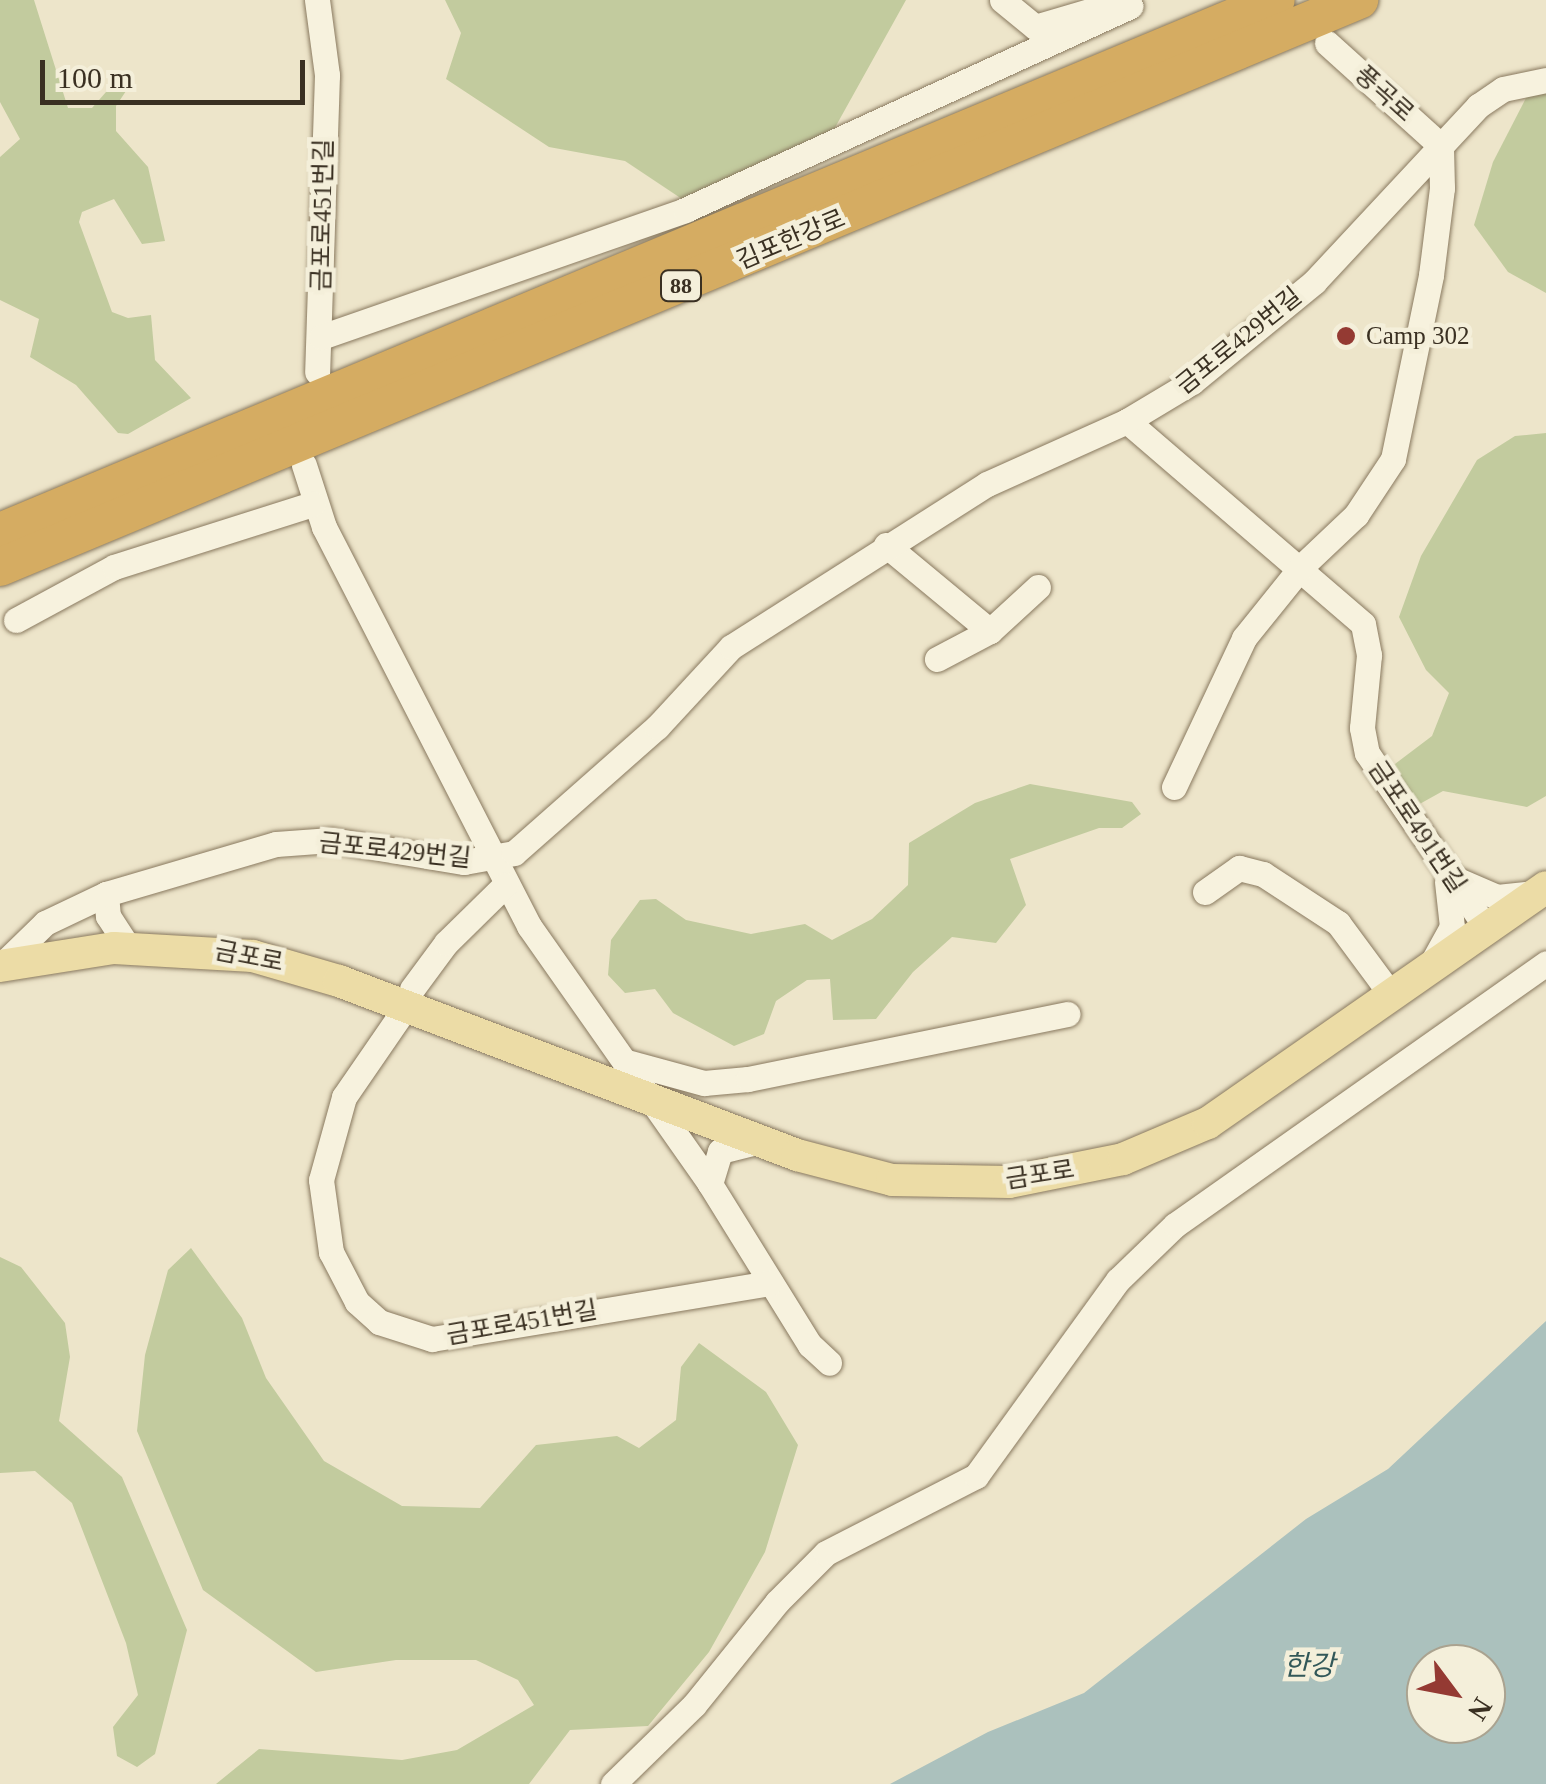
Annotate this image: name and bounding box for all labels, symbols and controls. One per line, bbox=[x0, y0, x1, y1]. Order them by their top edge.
scale bar bbox=[45, 40, 310, 102]
street label: 풍곡로 bbox=[1348, 60, 1420, 128]
text: 100 m bbox=[57, 61, 133, 94]
street label: 금포로451번길 bbox=[307, 138, 339, 292]
street label: 김포한강로 bbox=[732, 204, 850, 276]
road number: 88 bbox=[658, 269, 704, 303]
street label: 금포로429번길 bbox=[1170, 281, 1308, 401]
place label: Camp 302 bbox=[1366, 321, 1469, 351]
marker: Camp 302 bbox=[1335, 325, 1357, 347]
street label: 금포로491번길 bbox=[1362, 755, 1472, 899]
street label: 금포로429번길 bbox=[318, 828, 472, 874]
street label: 금포로 bbox=[212, 936, 286, 978]
street label: 금포로 bbox=[1004, 1155, 1076, 1195]
street label: 금포로451번길 bbox=[444, 1295, 600, 1351]
north arrow bbox=[1406, 1644, 1506, 1744]
water label: 한강 bbox=[1283, 1649, 1335, 1683]
text: N bbox=[1462, 1692, 1499, 1726]

